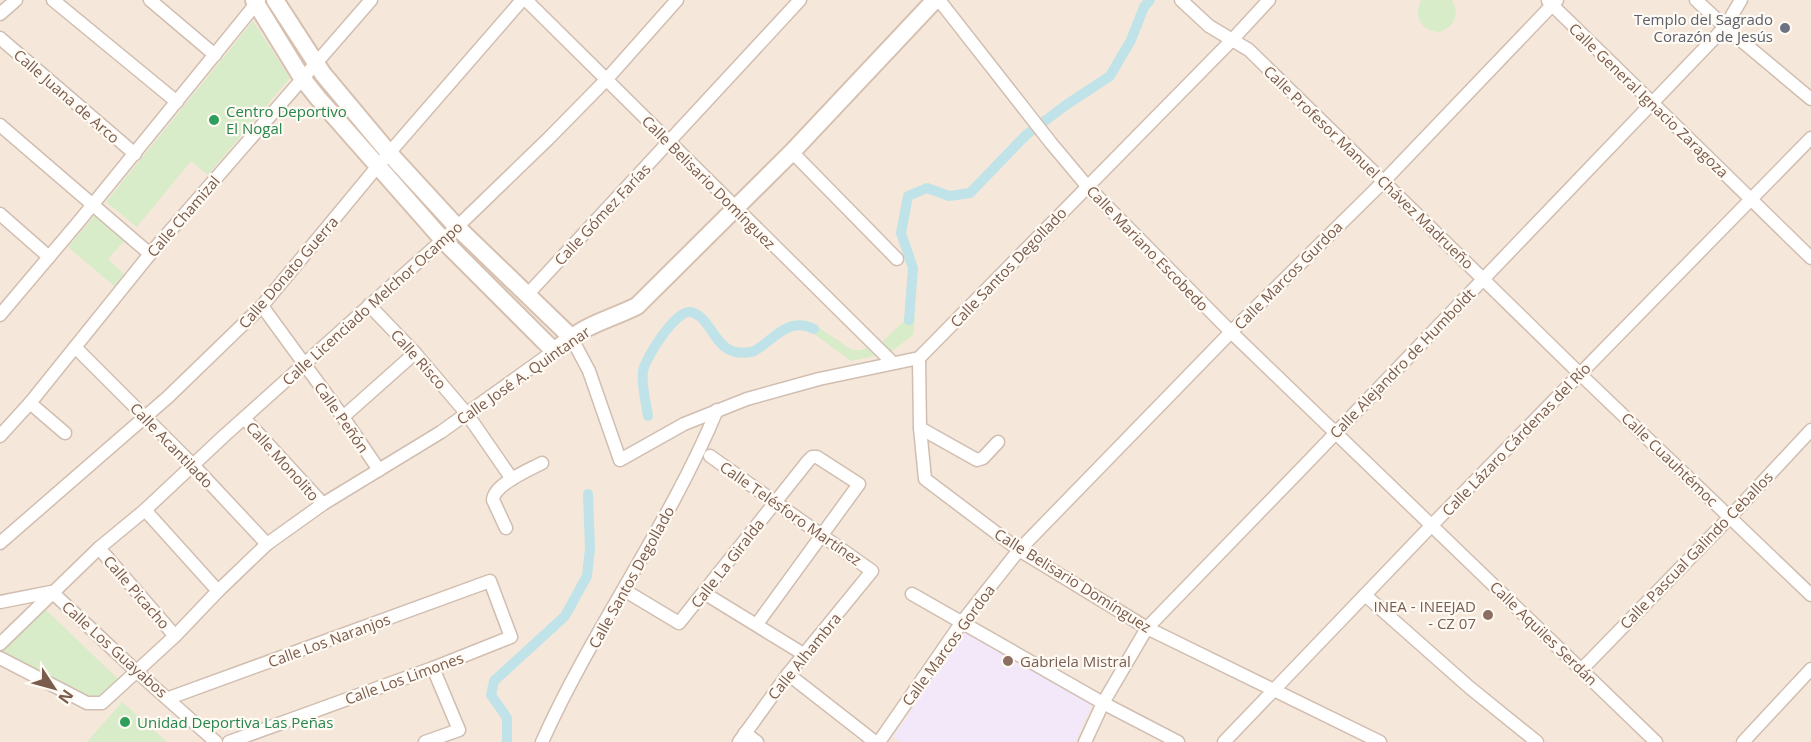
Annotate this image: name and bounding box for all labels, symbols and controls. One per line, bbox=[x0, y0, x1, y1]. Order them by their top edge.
place label: Templo del Sagrado Corazón de Jesús bbox=[1634, 9, 1773, 46]
street label: Calle General Ignacio Zaragoza bbox=[1565, 18, 1733, 182]
marker: Templo del Sagrado Corazón de Jesús bbox=[1778, 21, 1792, 35]
street label: Calle Juana de Arco bbox=[10, 44, 124, 148]
street label: Calle Profesor Manuel Chávez Madrueño bbox=[1260, 61, 1478, 273]
place label: Centro Deportivo El Nogal bbox=[226, 101, 347, 138]
street label: Calle Belisario Domínguez bbox=[638, 111, 780, 253]
marker: Centro Deportivo El Nogal bbox=[207, 113, 221, 127]
street label: Calle Gómez Farías bbox=[550, 159, 654, 269]
street label: Calle Chamizal bbox=[142, 171, 224, 261]
street label: Calle Mariano Escobedo bbox=[1083, 181, 1213, 315]
street label: Calle Santos Degollado bbox=[945, 203, 1071, 331]
street label: Calle Donato Guerra bbox=[234, 212, 342, 332]
street label: Calle Marcos Gurdoa bbox=[1229, 216, 1347, 334]
street label: Calle Licenciado Melchor Ocampo bbox=[278, 217, 466, 389]
street label: Calle Alejandro de Humboldt bbox=[1325, 284, 1479, 442]
street label: Calle José A. Quintanar bbox=[452, 321, 594, 429]
street label: Calle Risco bbox=[387, 325, 451, 393]
street label: Calle Lázaro Cárdenas del Río bbox=[1437, 358, 1595, 520]
street label: Calle Peñón bbox=[310, 377, 374, 457]
street label: Calle Acantilado bbox=[126, 398, 218, 492]
street label: Calle Cuauhtémoc bbox=[1617, 408, 1723, 510]
street label: Calle Monolito bbox=[242, 417, 324, 505]
street label: Calle Telésforo Martínez bbox=[716, 456, 866, 570]
street label: Calle Pascual Galindo Ceballos bbox=[1615, 467, 1777, 633]
street label: Calle Santos Degollado bbox=[584, 502, 678, 652]
street label: Calle La Giralda bbox=[686, 514, 768, 612]
street label: Calle Belisario Domínguez bbox=[991, 523, 1155, 637]
street label: Calle Picacho bbox=[99, 551, 175, 633]
street label: Calle Aquiles Serdán bbox=[1486, 576, 1602, 690]
street label: Calle Marcos Gordoa bbox=[897, 580, 999, 710]
street label: Calle Los Guayabos bbox=[58, 596, 172, 702]
place label: INEA - INEEJAD - CZ 07 bbox=[1374, 596, 1476, 633]
marker: INEA - INEEJAD - CZ 07 bbox=[1481, 608, 1495, 622]
street label: Calle Los Naranjos bbox=[265, 609, 393, 671]
street label: Calle Alhambra bbox=[763, 609, 845, 703]
street label: Calle Los Limones bbox=[342, 647, 466, 709]
place label: Gabriela Mistral bbox=[1020, 651, 1131, 671]
marker: Gabriela Mistral bbox=[1001, 654, 1015, 668]
north arrow bbox=[24, 658, 84, 718]
text: N bbox=[53, 685, 79, 709]
place label: Unidad Deportiva Las Peñas bbox=[137, 712, 333, 732]
marker: Unidad Deportiva Las Peñas bbox=[118, 715, 132, 729]

